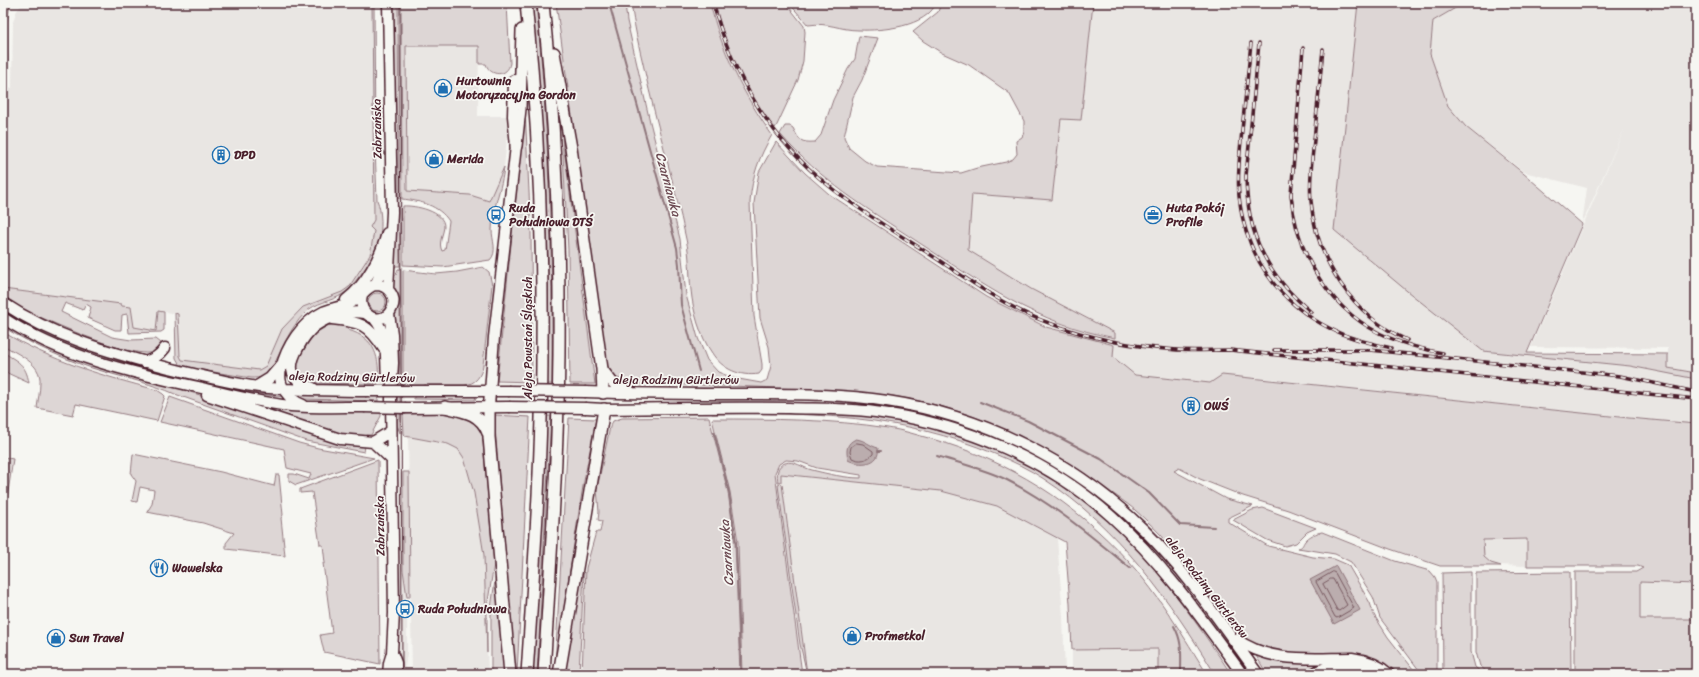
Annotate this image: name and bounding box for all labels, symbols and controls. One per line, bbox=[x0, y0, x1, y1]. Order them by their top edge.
place label: Hurtownia Motoryzacyjna Gordon bbox=[455, 70, 576, 106]
shop icon: Hurtownia Motoryzacyjna Gordon bbox=[433, 78, 453, 98]
street label: Zabrzańska bbox=[365, 99, 389, 159]
place label: DPD bbox=[234, 144, 256, 166]
building icon: DPD bbox=[211, 145, 231, 165]
place label: Merida bbox=[446, 148, 485, 170]
shop icon: Merida bbox=[424, 149, 444, 169]
water label: Czarniawka bbox=[649, 149, 689, 220]
place label: Ruda Południowa DTŚ bbox=[508, 197, 594, 233]
place label: Huta Pokój Profile bbox=[1165, 197, 1226, 233]
bus stop icon: Ruda Południowa DTŚ bbox=[486, 205, 506, 225]
office icon: Huta Pokój Profile bbox=[1143, 205, 1163, 225]
street label: Aleja Powstań Śląskich bbox=[517, 277, 539, 400]
street label: aleja Rodziny Gürtlerów bbox=[289, 365, 416, 389]
street label: aleja Rodziny Gürtlerów bbox=[613, 369, 740, 391]
place label: OWŚ bbox=[1203, 395, 1230, 417]
building icon: OWŚ bbox=[1181, 396, 1201, 416]
street label: Zabrzańska bbox=[368, 496, 392, 556]
water label: Czarniawka bbox=[713, 518, 740, 587]
street label: aleja Rodziny Gürtlerów bbox=[1160, 531, 1255, 644]
place label: Wawelska bbox=[172, 557, 223, 579]
restaurant icon: Wawelska bbox=[149, 558, 169, 578]
place label: Ruda Południowa bbox=[417, 598, 507, 620]
bus stop icon: Ruda Południowa bbox=[395, 599, 415, 619]
place label: Profmetkol bbox=[865, 625, 925, 647]
shop icon: Profmetkol bbox=[842, 626, 862, 646]
place label: Sun Travel bbox=[68, 627, 124, 649]
shop icon: Sun Travel bbox=[46, 628, 66, 648]

